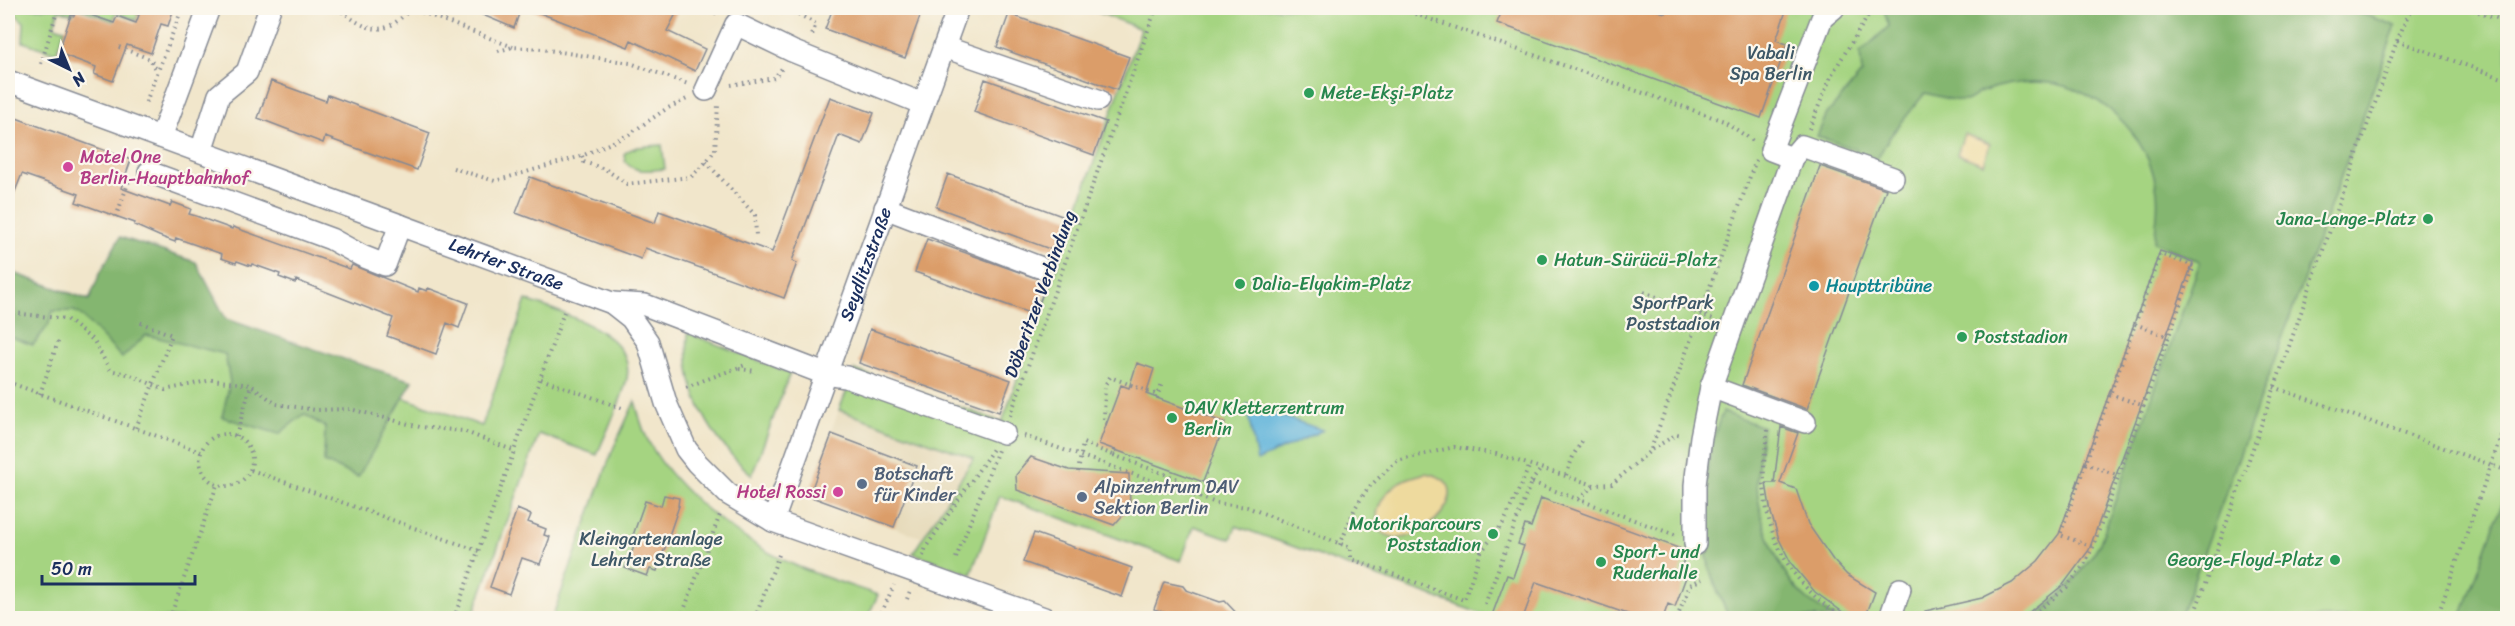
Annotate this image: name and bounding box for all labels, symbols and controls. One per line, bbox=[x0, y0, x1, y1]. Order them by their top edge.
park label: Vabali Spa Berlin bbox=[1730, 37, 1813, 90]
north arrow bbox=[39, 39, 99, 99]
text: N bbox=[64, 65, 94, 95]
place label: Mete-Ekşi-Platz bbox=[1321, 77, 1454, 109]
marker: Mete-Ekşi-Platz bbox=[1302, 86, 1316, 100]
place label: Motel One Berlin-Hauptbahnhof bbox=[80, 141, 252, 194]
marker: Motel One Berlin-Hauptbahnhof bbox=[61, 160, 75, 174]
street label: Seydlitzstraße bbox=[830, 203, 901, 326]
place label: Jana-Lange-Platz bbox=[2276, 203, 2416, 235]
street label: Döberitzer Verbindung bbox=[995, 206, 1085, 382]
marker: Jana-Lange-Platz bbox=[2421, 212, 2435, 226]
street label: Lehrter Straße bbox=[444, 228, 568, 300]
place label: Hatun-Sürücü-Platz bbox=[1554, 244, 1718, 276]
marker: Hatun-Sürücü-Platz bbox=[1535, 253, 1549, 267]
place label: Dalia-Elyakim-Platz bbox=[1252, 268, 1411, 300]
place label: Haupttribüne bbox=[1826, 270, 1932, 302]
marker: Dalia-Elyakim-Platz bbox=[1233, 277, 1247, 291]
marker: Haupttribüne bbox=[1807, 279, 1821, 293]
park label: SportPark Poststadion bbox=[1626, 287, 1720, 340]
place label: Poststadion bbox=[1974, 321, 2068, 353]
marker: Poststadion bbox=[1955, 330, 1969, 344]
place label: DAV Kletterzentrum Berlin bbox=[1184, 392, 1344, 445]
marker: DAV Kletterzentrum Berlin bbox=[1165, 411, 1179, 425]
place label: Botschaft für Kinder bbox=[874, 458, 957, 511]
place label: Alpinzentrum DAV Sektion Berlin bbox=[1093, 471, 1240, 524]
place label: Hotel Rossi bbox=[737, 476, 827, 508]
marker: Botschaft für Kinder bbox=[855, 477, 869, 491]
marker: Hotel Rossi bbox=[831, 485, 845, 499]
marker: Alpinzentrum DAV Sektion Berlin bbox=[1075, 490, 1089, 504]
place label: Motorikparcours Poststadion bbox=[1349, 508, 1482, 561]
park label: Kleingartenanlage Lehrter Straße bbox=[579, 523, 723, 576]
marker: Motorikparcours Poststadion bbox=[1486, 527, 1500, 541]
place label: Sport- und Ruderhalle bbox=[1613, 536, 1701, 589]
place label: George-Floyd-Platz bbox=[2167, 544, 2323, 576]
scale bar bbox=[42, 548, 195, 586]
text: 50 m bbox=[51, 553, 92, 585]
marker: George-Floyd-Platz bbox=[2328, 553, 2342, 567]
marker: Sport- und Ruderhalle bbox=[1594, 555, 1608, 569]

